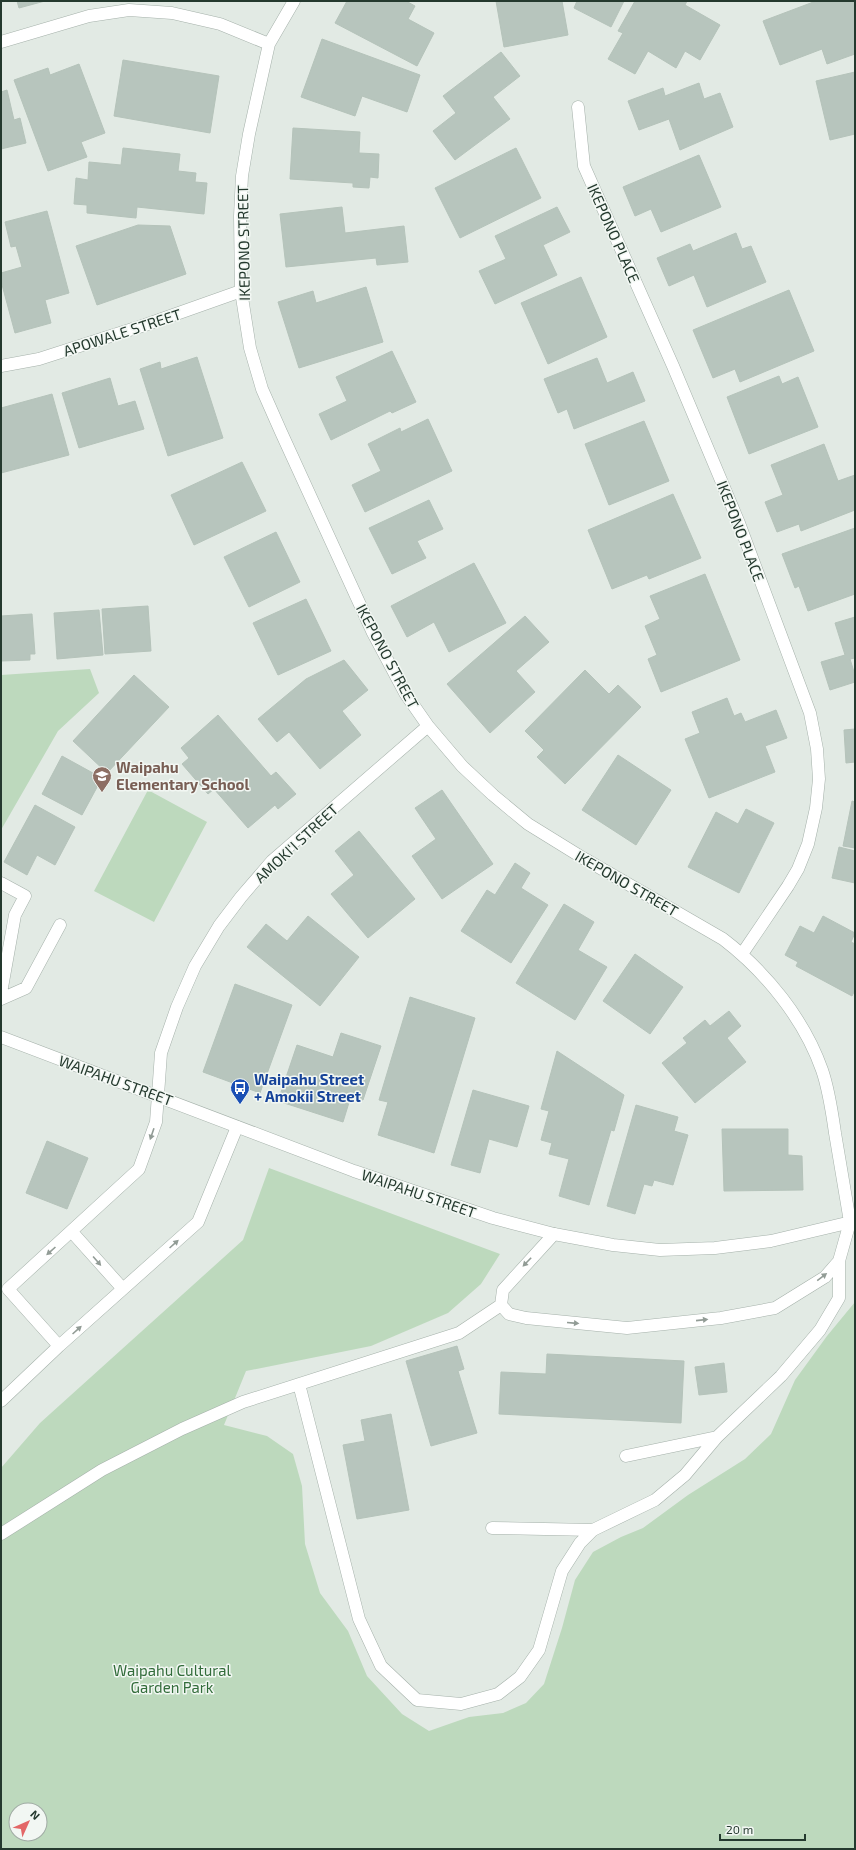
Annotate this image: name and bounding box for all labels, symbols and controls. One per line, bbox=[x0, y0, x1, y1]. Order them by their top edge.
street label: IKEPONO PLACE bbox=[584, 181, 644, 285]
street label: IKEPONO STREET bbox=[233, 185, 253, 301]
street label: APOWALE STREET bbox=[61, 304, 183, 360]
street label: IKEPONO PLACE bbox=[713, 478, 769, 584]
street label: IKEPONO STREET bbox=[353, 601, 423, 712]
place label: Waipahu Elementary School bbox=[116, 758, 249, 794]
school or university icon: Waipahu Elementary School bbox=[91, 765, 113, 793]
street label: AMOKI'I STREET bbox=[251, 800, 342, 886]
street label: IKEPONO STREET bbox=[572, 846, 682, 920]
street label: WAIPAHU STREET bbox=[57, 1051, 176, 1109]
place label: Waipahu Street + Amokii Street bbox=[254, 1070, 364, 1105]
bus stop icon: Waipahu Street + Amokii Street bbox=[229, 1077, 251, 1105]
one-way arrow bbox=[148, 1128, 154, 1140]
street label: WAIPAHU STREET bbox=[359, 1165, 479, 1221]
one-way arrow bbox=[169, 1239, 179, 1248]
one-way arrow bbox=[46, 1246, 56, 1255]
one-way arrow bbox=[93, 1255, 102, 1266]
one-way arrow bbox=[522, 1257, 532, 1267]
one-way arrow bbox=[817, 1273, 828, 1282]
one-way arrow bbox=[696, 1317, 708, 1323]
one-way arrow bbox=[567, 1319, 579, 1326]
one-way arrow bbox=[72, 1326, 82, 1335]
park label: Waipahu Cultural Garden Park bbox=[113, 1661, 232, 1696]
north arrow bbox=[8, 1802, 48, 1842]
text: N bbox=[28, 1807, 43, 1822]
scale bar bbox=[720, 1816, 805, 1842]
text: 20 m bbox=[726, 1822, 753, 1836]

